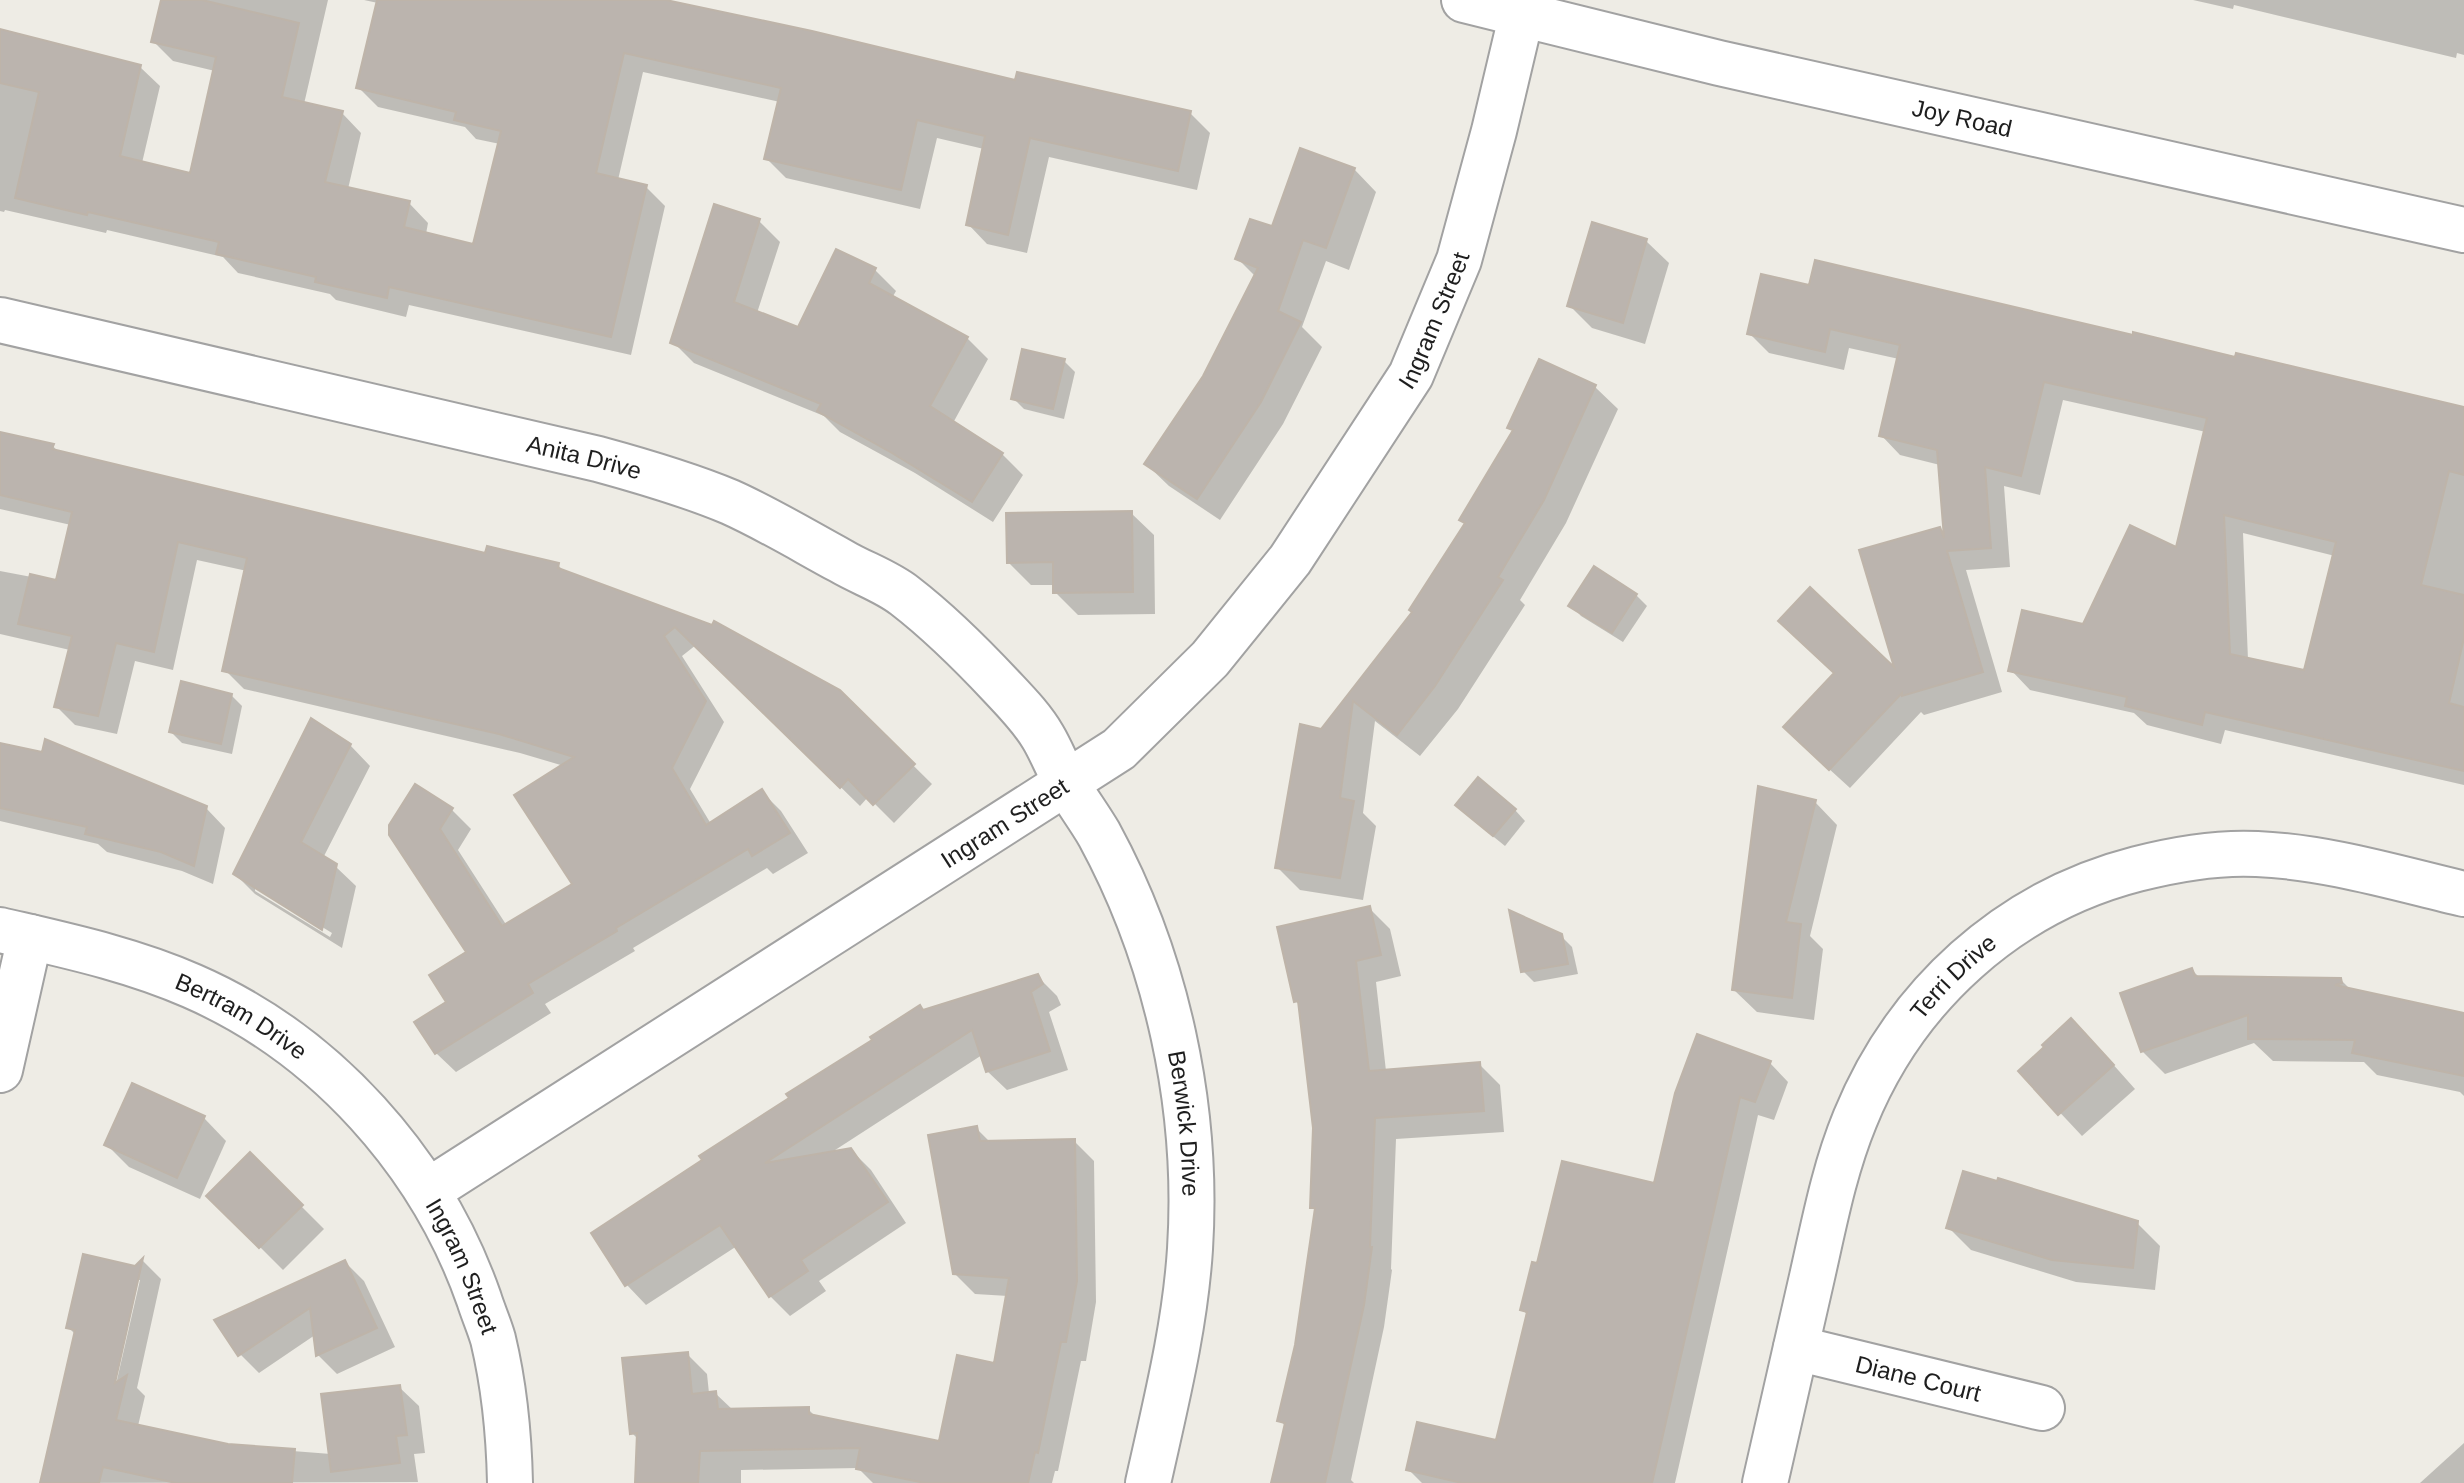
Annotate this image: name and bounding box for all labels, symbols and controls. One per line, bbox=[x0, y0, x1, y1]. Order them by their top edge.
street label: Joy Road bbox=[1910, 93, 2015, 142]
street label: Ingram Street bbox=[1392, 249, 1474, 394]
street label: Anita Drive bbox=[524, 429, 645, 484]
street label: Ingram Street bbox=[936, 772, 1073, 873]
street label: Terri Drive bbox=[1904, 928, 2001, 1024]
street label: Bertram Drive bbox=[172, 967, 313, 1065]
street label: Berwick Drive bbox=[1163, 1048, 1205, 1197]
street label: Ingram Street bbox=[421, 1193, 504, 1337]
street label: Diane Court bbox=[1853, 1350, 1984, 1406]

